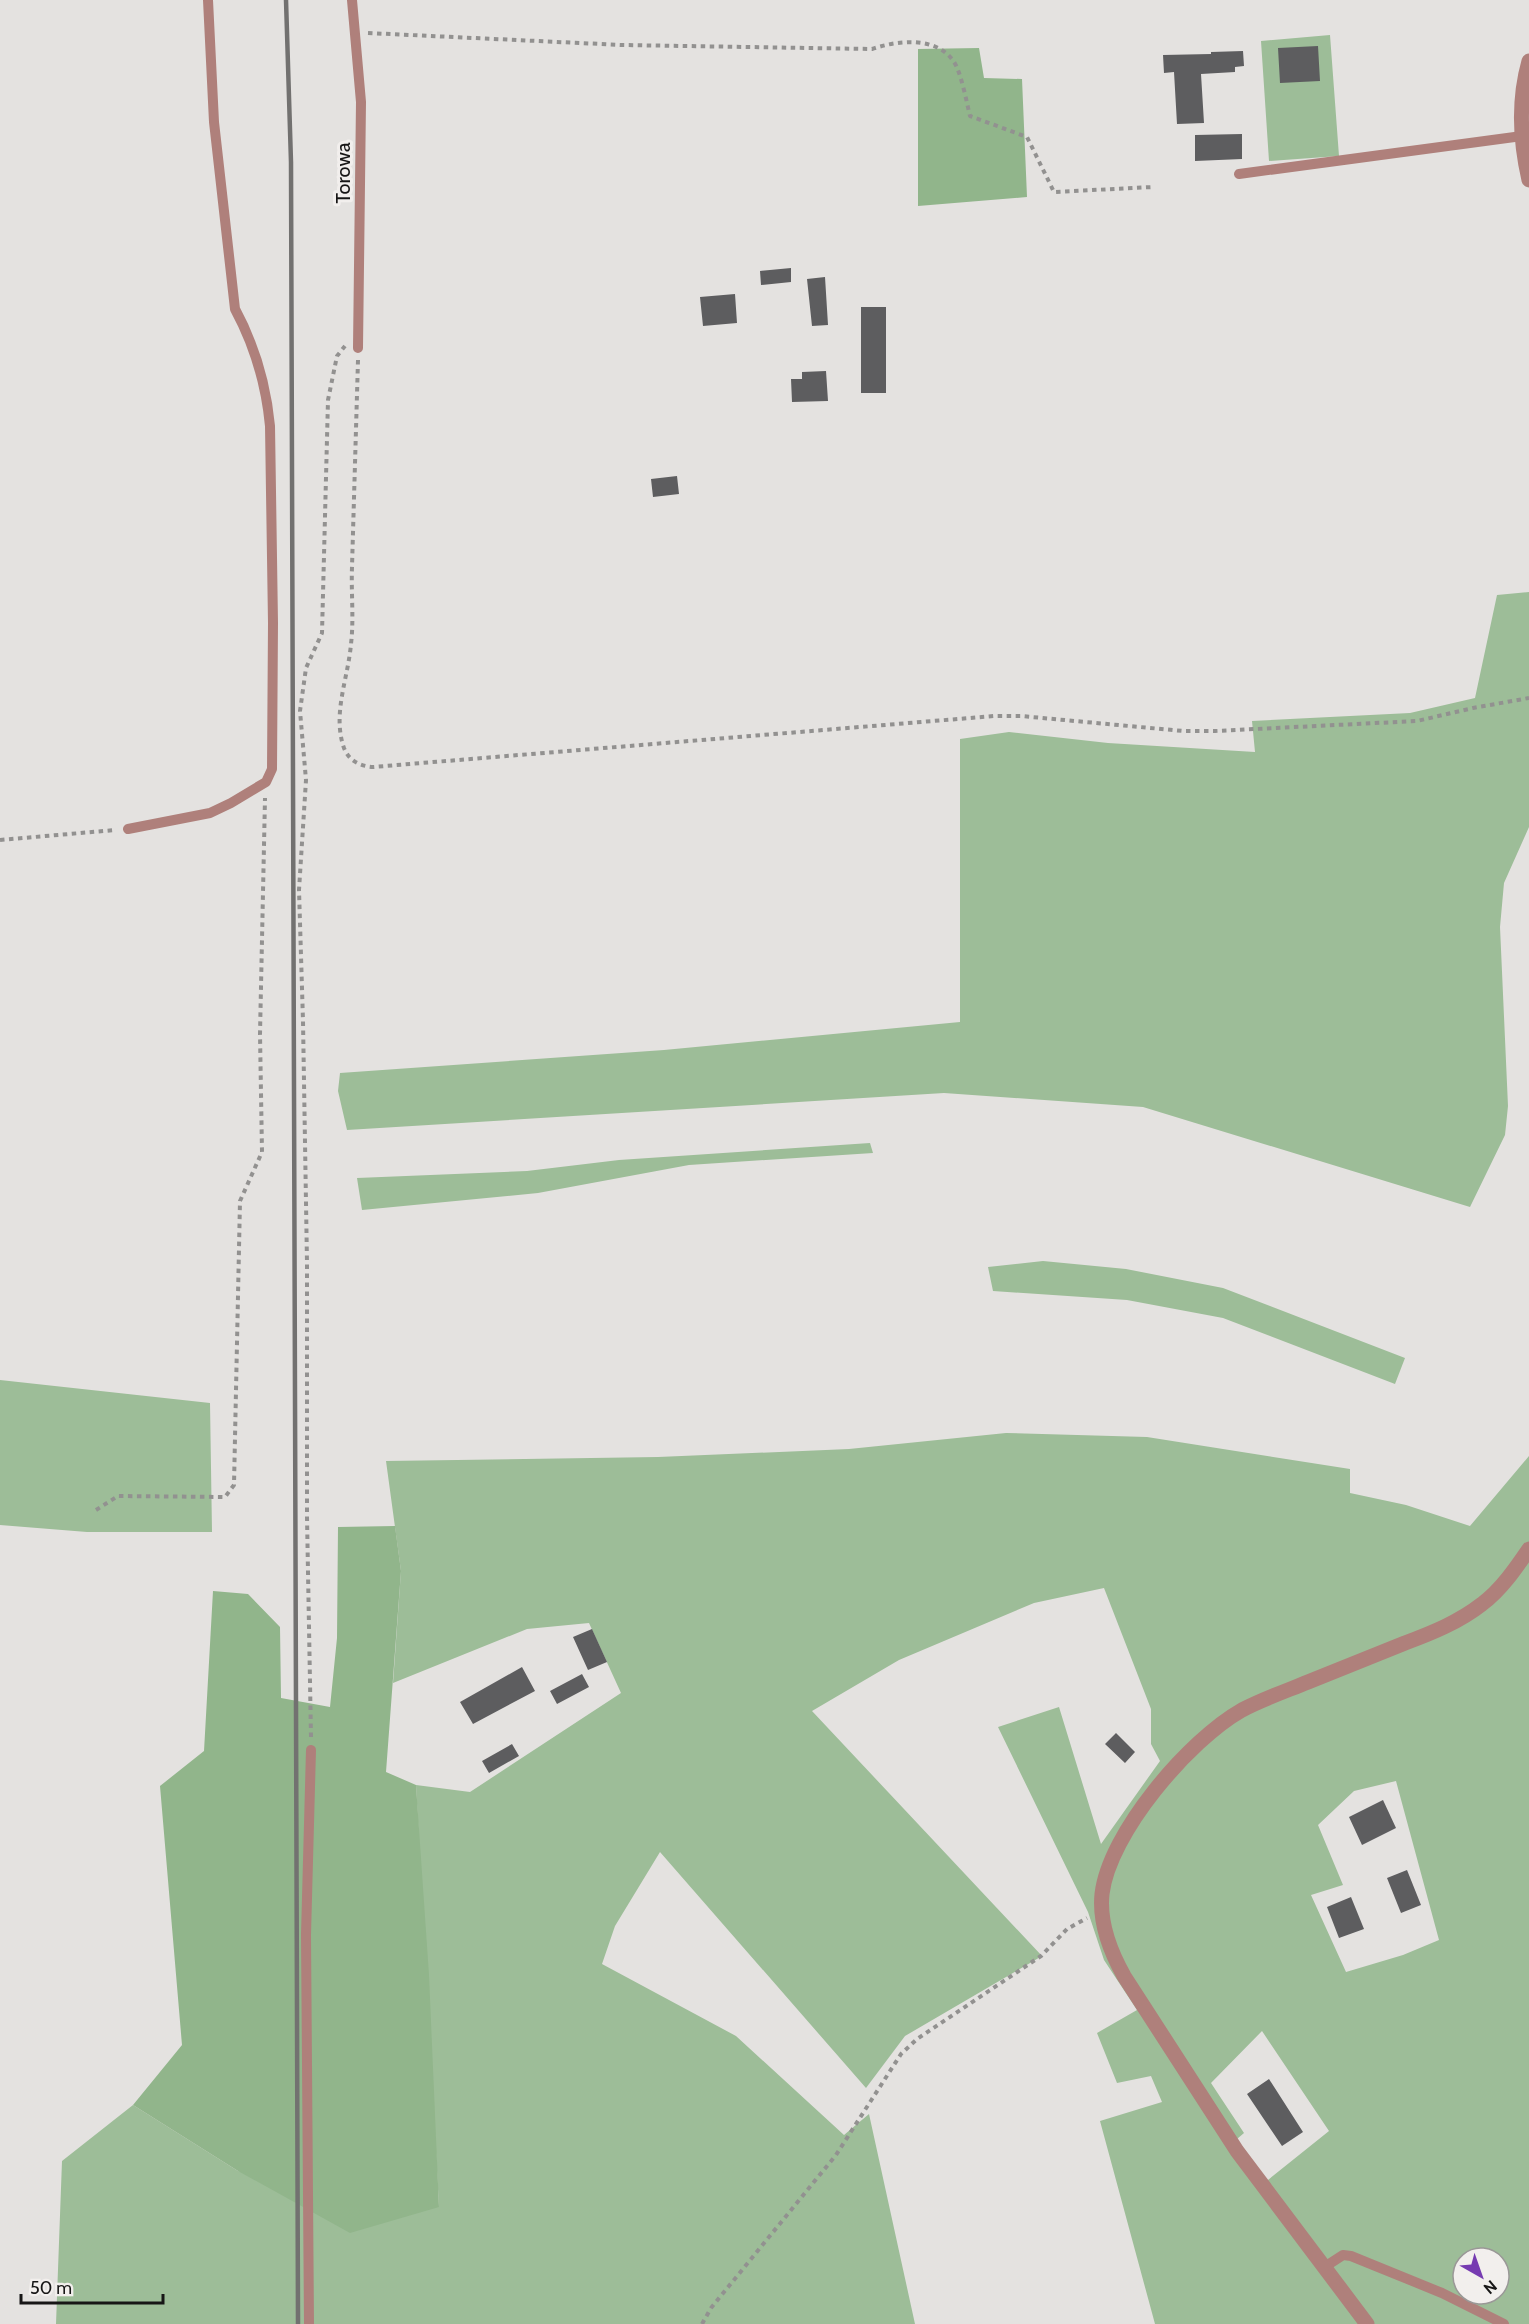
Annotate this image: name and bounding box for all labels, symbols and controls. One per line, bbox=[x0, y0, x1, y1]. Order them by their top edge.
street label: Torowa bbox=[331, 142, 355, 204]
north arrow bbox=[1451, 2246, 1511, 2306]
scale bar bbox=[21, 2267, 164, 2305]
text: N bbox=[1480, 2276, 1501, 2298]
text: 50 m bbox=[30, 2277, 72, 2299]

